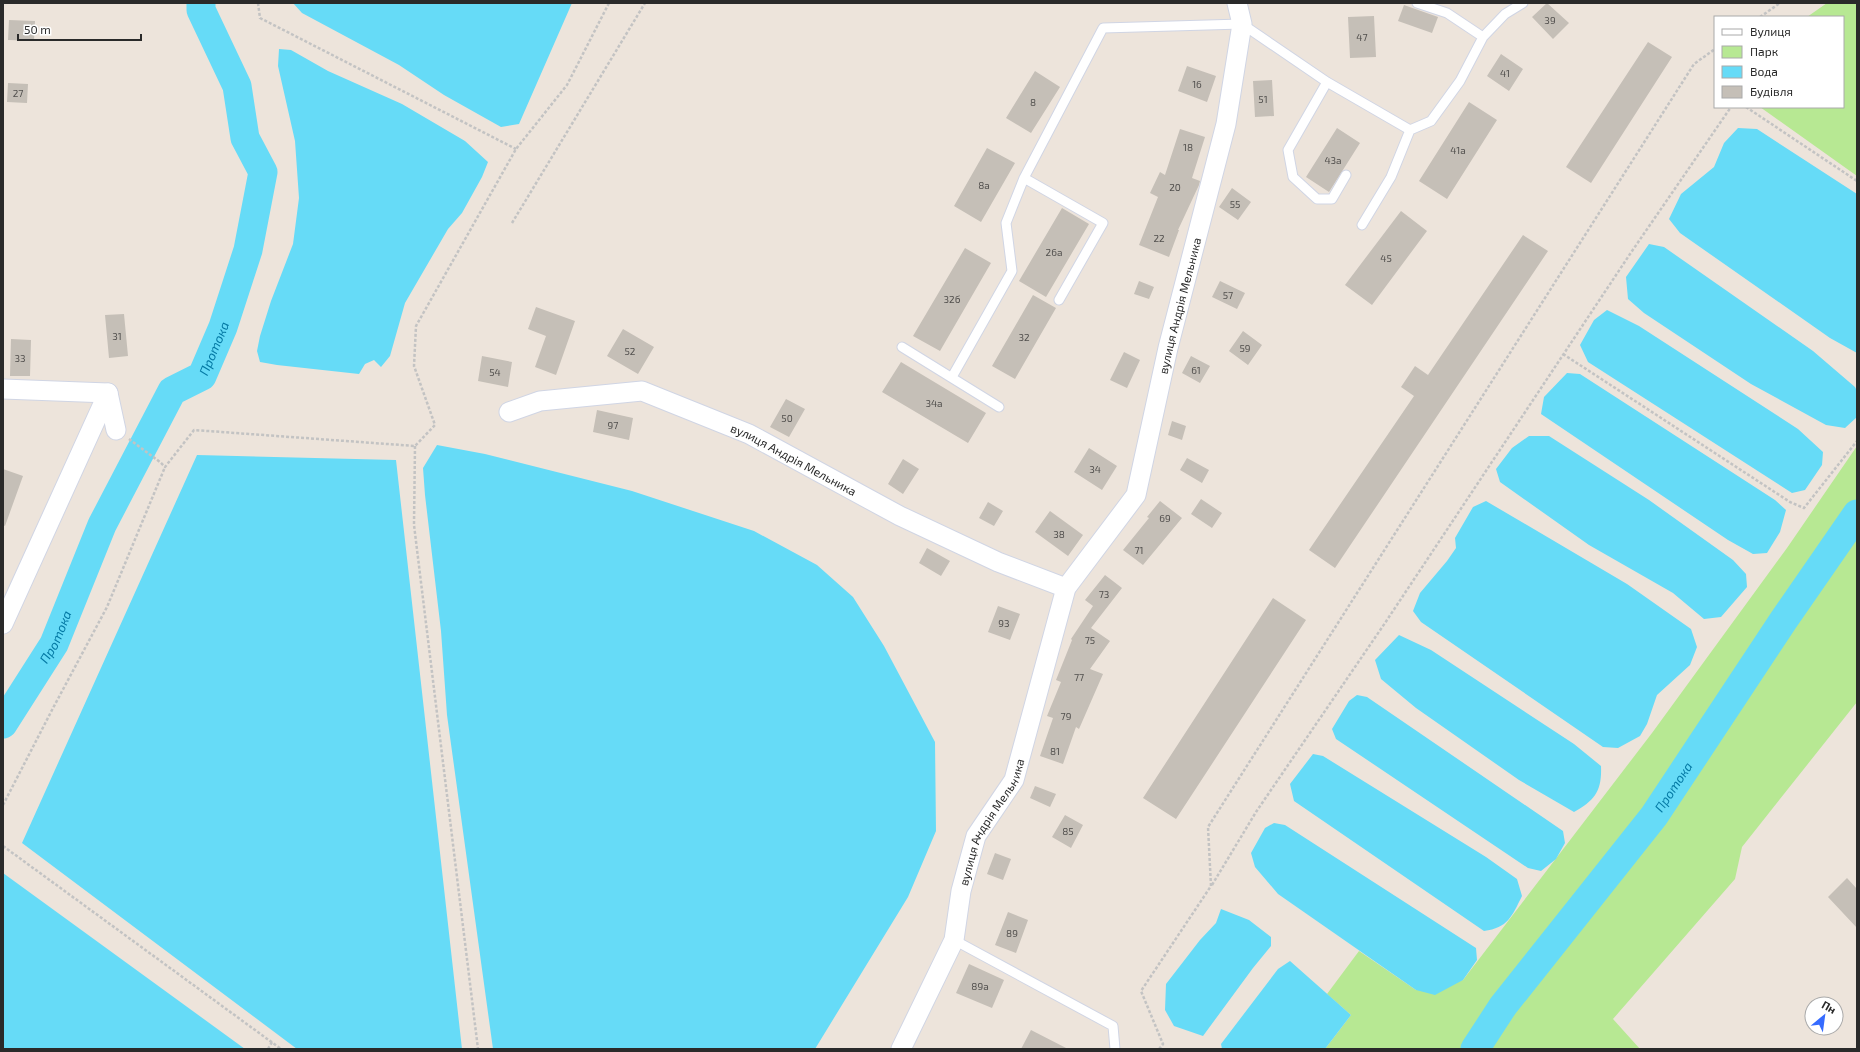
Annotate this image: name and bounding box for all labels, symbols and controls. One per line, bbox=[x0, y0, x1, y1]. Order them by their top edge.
house number: 39 bbox=[1544, 14, 1556, 26]
scale bar bbox=[18, 16, 141, 42]
legend bbox=[1714, 16, 1844, 108]
text: 50 m bbox=[24, 22, 51, 36]
text: Вулиця bbox=[1750, 24, 1791, 39]
house number: 47 bbox=[1356, 31, 1368, 43]
text: Парк bbox=[1750, 44, 1779, 58]
text: Вода bbox=[1750, 64, 1778, 78]
house number: 41 bbox=[1500, 67, 1510, 79]
house number: 16 bbox=[1192, 78, 1202, 90]
text: Будівля bbox=[1750, 84, 1793, 99]
house number: 27 bbox=[13, 87, 23, 99]
house number: 51 bbox=[1258, 93, 1268, 105]
house number: 8 bbox=[1030, 96, 1036, 108]
house number: 18 bbox=[1183, 141, 1193, 153]
house number: 41а bbox=[1450, 144, 1466, 156]
house number: 43а bbox=[1324, 154, 1342, 166]
house number: 8а bbox=[978, 179, 990, 191]
house number: 20 bbox=[1169, 181, 1181, 193]
house number: 55 bbox=[1230, 198, 1240, 210]
house number: 22 bbox=[1153, 232, 1165, 244]
street label: вулиця Андрія Мельника bbox=[1156, 236, 1203, 375]
house number: 26а bbox=[1046, 246, 1062, 258]
house number: 45 bbox=[1380, 252, 1392, 264]
house number: 57 bbox=[1223, 289, 1233, 301]
house number: 32б bbox=[944, 293, 961, 305]
water label: Протока bbox=[195, 320, 232, 378]
house number: 31 bbox=[112, 330, 122, 342]
house number: 32 bbox=[1018, 331, 1030, 343]
house number: 59 bbox=[1239, 342, 1251, 354]
house number: 52 bbox=[625, 345, 636, 357]
house number: 33 bbox=[14, 352, 26, 364]
house number: 61 bbox=[1191, 364, 1201, 376]
house number: 54 bbox=[489, 366, 501, 378]
house number: 34а bbox=[925, 397, 943, 409]
house number: 50 bbox=[781, 412, 793, 424]
house number: 97 bbox=[608, 419, 618, 431]
street label: вулиця Андрія Мельника bbox=[729, 420, 859, 498]
house number: 34 bbox=[1089, 463, 1101, 475]
house number: 69 bbox=[1159, 512, 1171, 524]
house number: 38 bbox=[1053, 528, 1065, 540]
house number: 71 bbox=[1134, 544, 1144, 556]
house number: 73 bbox=[1099, 588, 1109, 600]
water label: Протока bbox=[36, 608, 75, 666]
house number: 93 bbox=[998, 617, 1010, 629]
house number: 75 bbox=[1085, 634, 1095, 646]
house number: 77 bbox=[1074, 671, 1084, 683]
house number: 79 bbox=[1061, 710, 1072, 722]
house number: 81 bbox=[1050, 745, 1060, 757]
street label: вулиця Андрія Мельника bbox=[956, 757, 1026, 887]
water label: Протока bbox=[1651, 759, 1696, 815]
house number: 85 bbox=[1062, 825, 1074, 837]
house number: 89 bbox=[1006, 927, 1018, 939]
house number: 89а bbox=[971, 980, 989, 992]
north arrow bbox=[1804, 996, 1844, 1036]
text: Пн bbox=[1820, 998, 1838, 1016]

